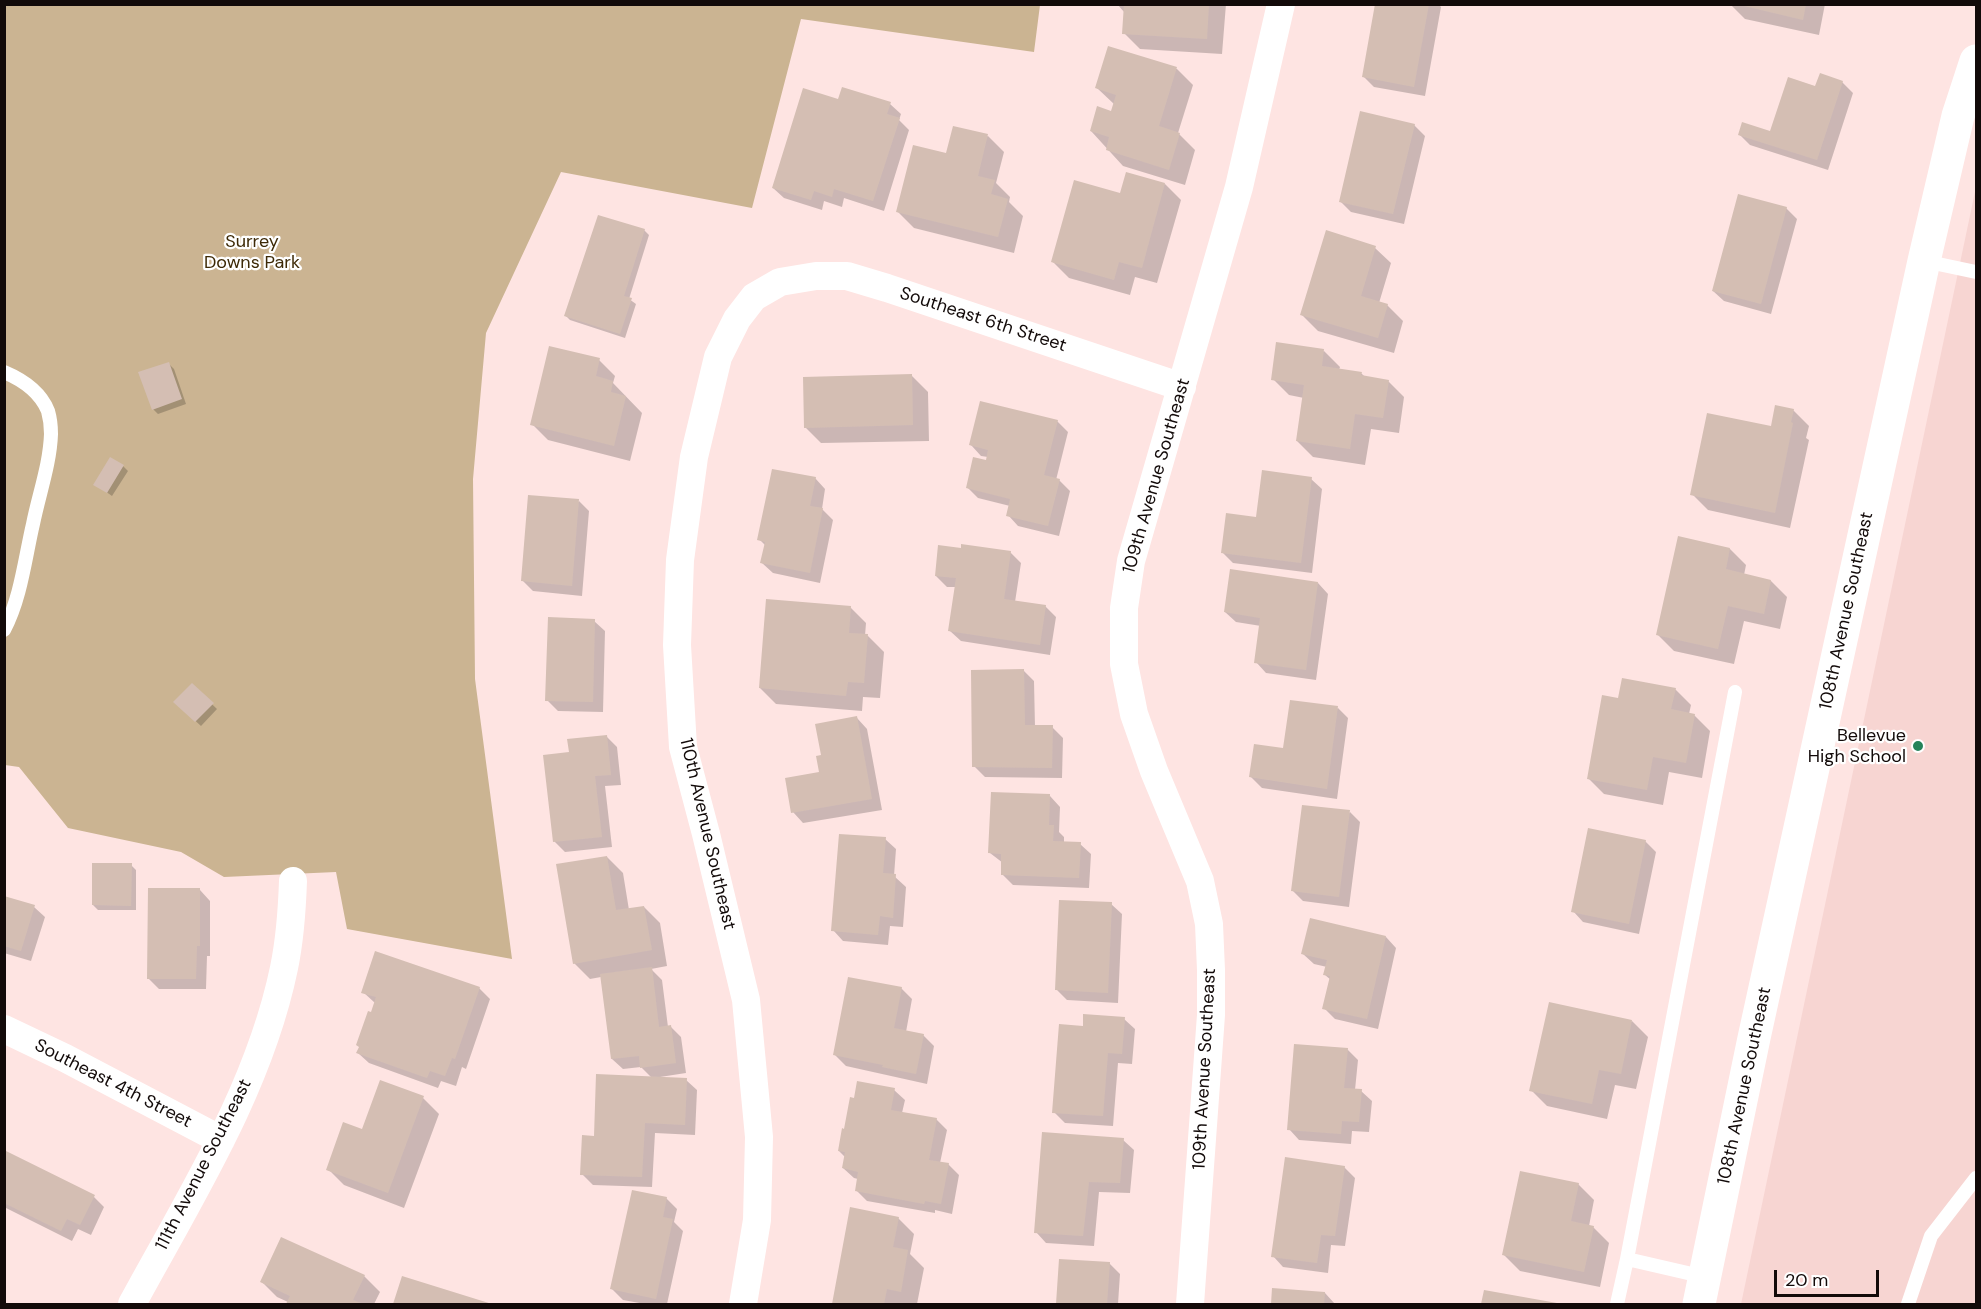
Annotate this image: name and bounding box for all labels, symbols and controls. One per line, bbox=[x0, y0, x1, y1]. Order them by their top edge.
park label: Surrey Downs Park bbox=[204, 231, 300, 274]
street label: Southeast 6th Street bbox=[897, 283, 1069, 357]
street label: 109th Avenue Southeast bbox=[1119, 376, 1195, 576]
street label: 108th Avenue Southeast bbox=[1815, 510, 1879, 712]
place label: Bellevue High School bbox=[1808, 725, 1906, 768]
street label: 110th Avenue Southeast bbox=[674, 736, 740, 932]
marker: Bellevue High School bbox=[1911, 739, 1925, 753]
street label: 109th Avenue Southeast bbox=[1189, 968, 1221, 1170]
street label: 108th Avenue Southeast bbox=[1713, 985, 1777, 1187]
street label: Southeast 4th Street bbox=[31, 1035, 195, 1133]
street label: 111th Avenue Southeast bbox=[151, 1076, 257, 1254]
scale bar bbox=[1777, 1258, 1882, 1296]
text: 20 m bbox=[1785, 1268, 1828, 1292]

